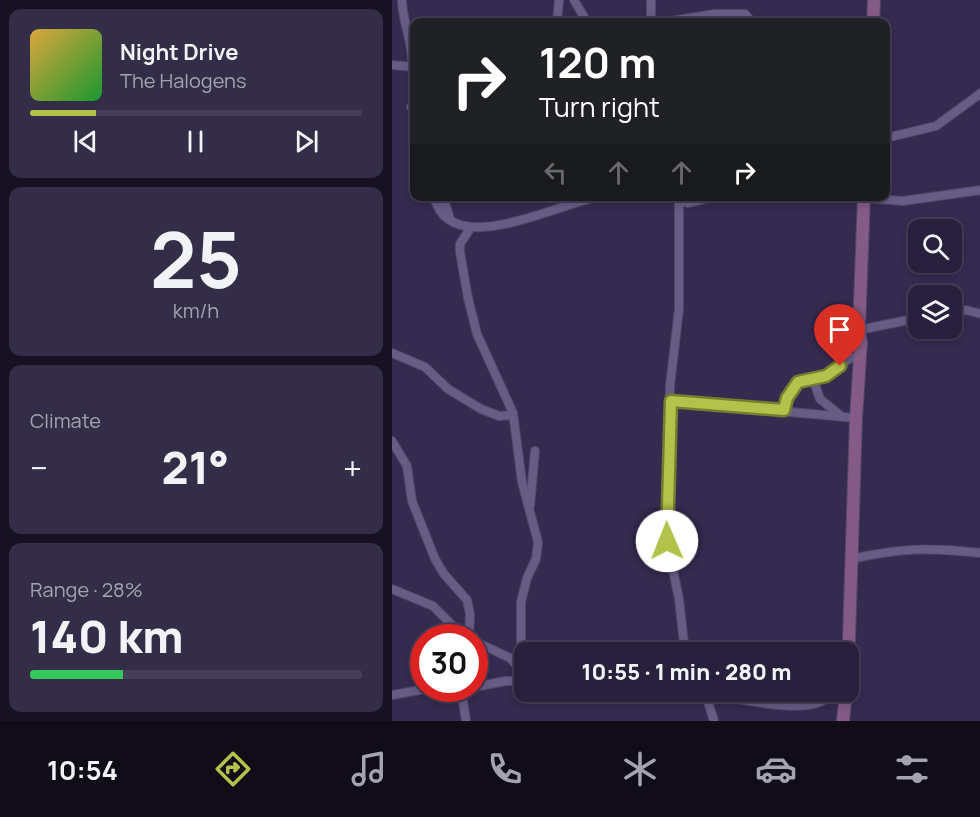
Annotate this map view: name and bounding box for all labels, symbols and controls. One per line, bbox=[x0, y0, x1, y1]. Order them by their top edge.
text: 120 m bbox=[539, 33, 656, 91]
text: Night Drive bbox=[120, 37, 239, 67]
icon: right bbox=[440, 42, 518, 120]
text: The Halogens bbox=[120, 67, 246, 94]
text: Turn right bbox=[539, 88, 660, 125]
icon: previous bbox=[69, 125, 102, 158]
icon: pause bbox=[179, 125, 212, 158]
icon: next bbox=[290, 125, 323, 158]
icon: left bbox=[539, 156, 572, 189]
icon: ahead bbox=[602, 156, 635, 189]
icon: ahead bbox=[665, 156, 698, 189]
icon: right bbox=[728, 156, 761, 189]
text: 25 bbox=[150, 205, 242, 311]
map controls bbox=[908, 219, 962, 339]
button: search bbox=[908, 219, 962, 273]
button: layers bbox=[908, 285, 962, 339]
text: km/h bbox=[173, 297, 219, 324]
pin bbox=[814, 304, 865, 366]
icon: arrive bbox=[823, 313, 856, 346]
text: Climate bbox=[30, 407, 101, 434]
text: 21° bbox=[161, 436, 229, 498]
text: − bbox=[30, 445, 48, 490]
text: + bbox=[343, 445, 362, 490]
position arrow bbox=[635, 509, 699, 573]
text: Range · 28% bbox=[30, 576, 143, 603]
text: 140 km bbox=[30, 605, 184, 667]
speed limit sign: 30 bbox=[410, 624, 488, 702]
text: 10:55 · 1 min · 280 m bbox=[582, 657, 791, 687]
icon: directions bbox=[212, 748, 254, 790]
icon: music bbox=[348, 748, 390, 790]
icon: phone bbox=[484, 748, 526, 790]
icon: climate bbox=[619, 748, 661, 790]
icon: car bbox=[755, 748, 797, 790]
icon: filters bbox=[891, 748, 933, 790]
text: 10:54 bbox=[47, 751, 118, 788]

